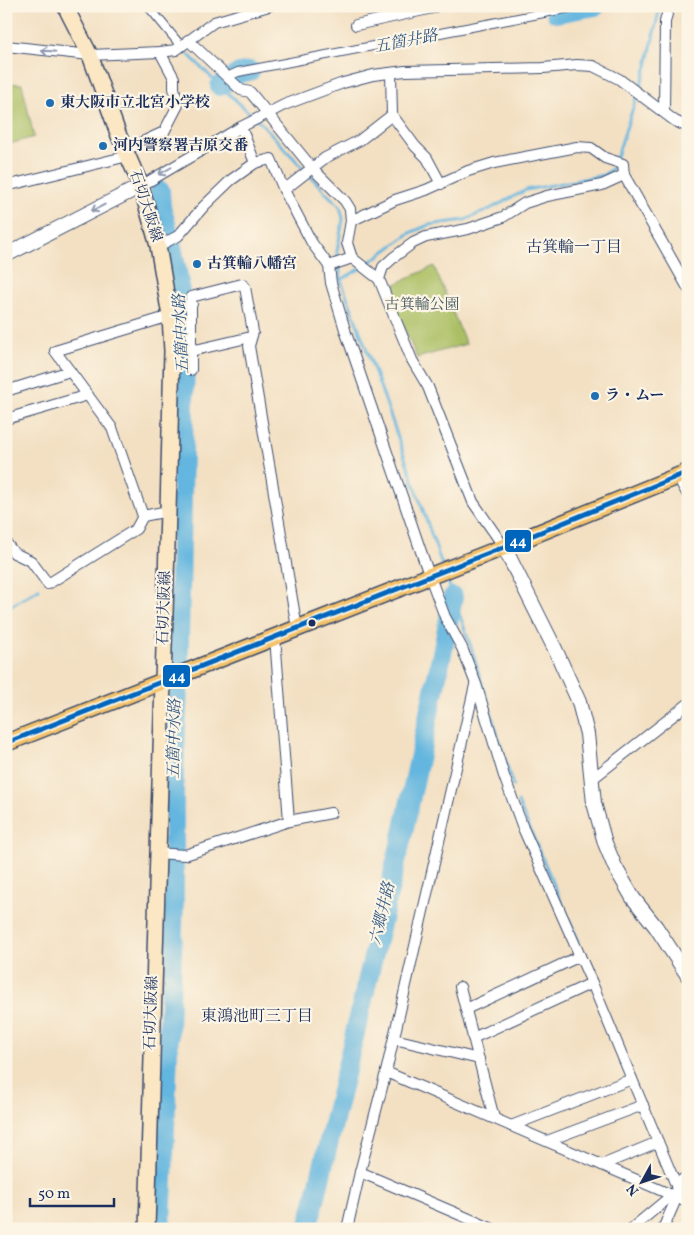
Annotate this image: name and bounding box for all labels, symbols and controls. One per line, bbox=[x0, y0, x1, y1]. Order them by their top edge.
water label: 五箇井路 bbox=[372, 25, 440, 59]
one-way arrow bbox=[41, 46, 57, 56]
place label: 東大阪市立北宮小学校 bbox=[60, 93, 210, 114]
marker: 東大阪市立北宮小学校 bbox=[44, 97, 56, 109]
place label: 河内警察署吉原交番 bbox=[113, 136, 249, 157]
marker: 河内警察署吉原交番 bbox=[97, 140, 109, 152]
one-way arrow bbox=[158, 166, 173, 176]
street label: 石切大阪線 bbox=[123, 167, 167, 245]
one-way arrow bbox=[90, 203, 105, 213]
district label: 古箕輪一丁目 bbox=[526, 237, 622, 259]
place label: 古箕輪八幡宮 bbox=[207, 254, 297, 275]
marker: 古箕輪八幡宮 bbox=[191, 258, 203, 270]
water label: 五箇中水路 bbox=[169, 292, 195, 375]
park label: 古箕輪公園 bbox=[384, 295, 460, 316]
place label: ラ・ムー bbox=[605, 386, 664, 407]
marker: ラ・ムー bbox=[589, 390, 601, 402]
line badge: 44 bbox=[504, 529, 532, 553]
text: 44 bbox=[510, 533, 527, 552]
street label: 石切大阪線 bbox=[153, 570, 177, 646]
unlabelled marker bbox=[307, 618, 317, 628]
line badge: 44 bbox=[162, 664, 191, 688]
text: 44 bbox=[169, 668, 186, 687]
water label: 五箇中水路 bbox=[163, 698, 187, 779]
water label: 六郷井路 bbox=[365, 879, 401, 948]
street label: 石切大阪線 bbox=[140, 975, 164, 1051]
district label: 東鴻池町三丁目 bbox=[201, 1006, 313, 1028]
north arrow bbox=[616, 1158, 666, 1208]
scale bar bbox=[30, 1175, 114, 1207]
text: N bbox=[623, 1179, 644, 1199]
text: 50 m bbox=[38, 1184, 70, 1205]

